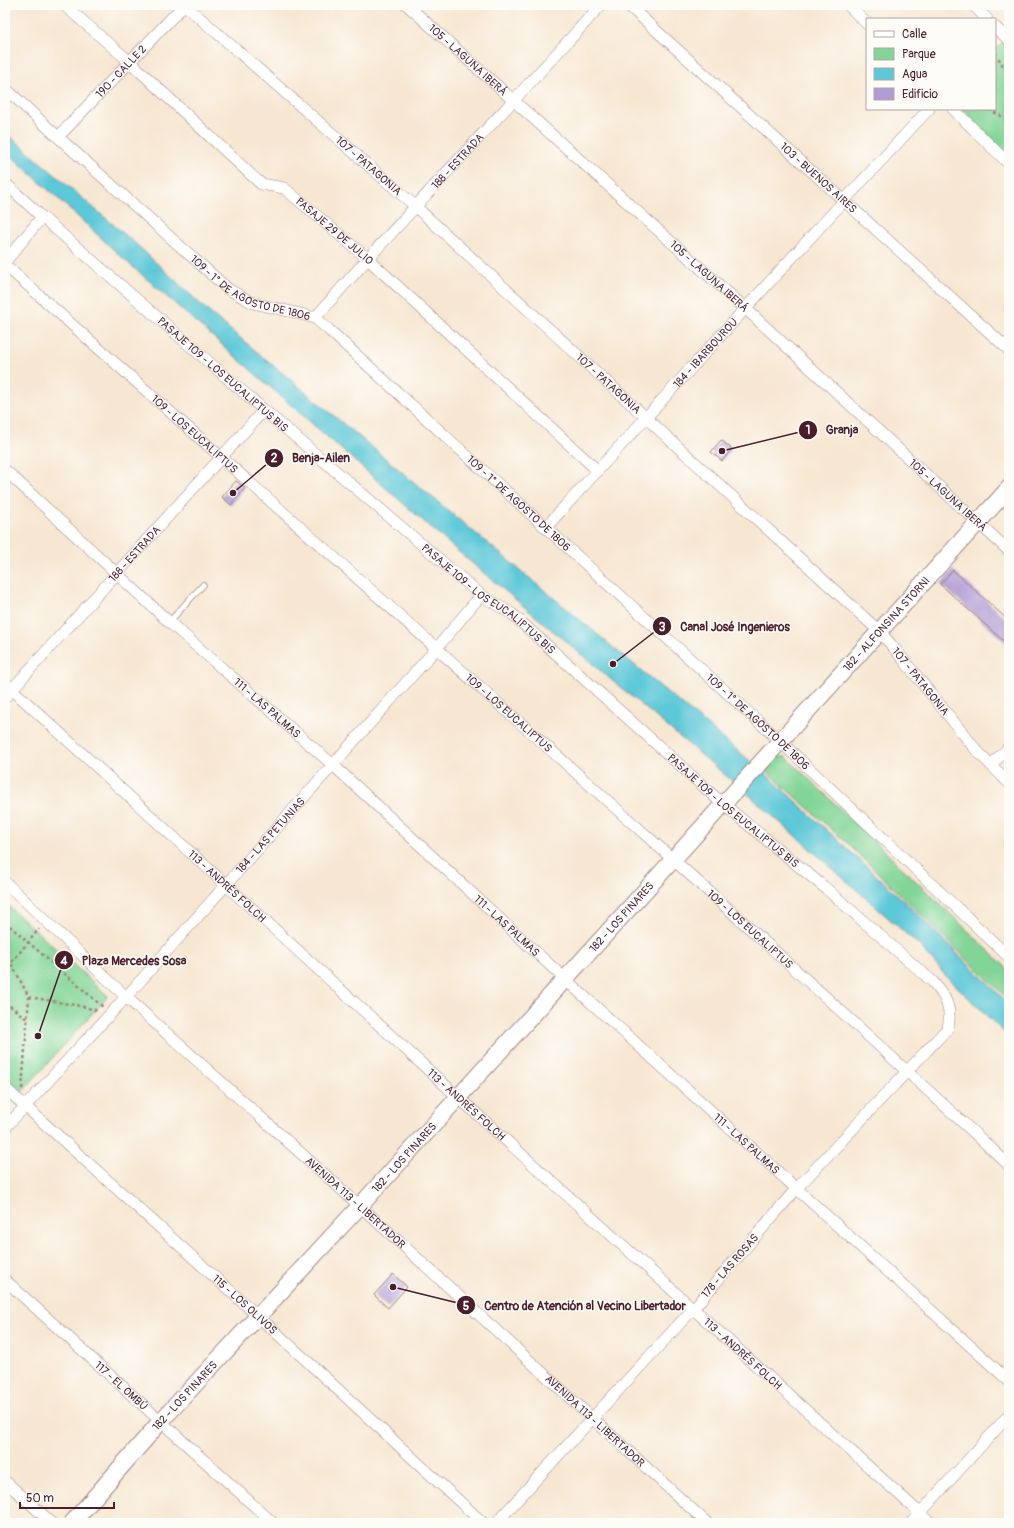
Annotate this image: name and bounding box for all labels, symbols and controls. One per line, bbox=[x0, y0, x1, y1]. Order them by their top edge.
legend bbox=[866, 18, 996, 110]
street label: 105 - LAGUNA IBERÁ bbox=[426, 21, 510, 98]
text: Calle bbox=[902, 27, 927, 42]
street label: 190 - CALLE 2 bbox=[93, 42, 149, 100]
text: Parque bbox=[902, 47, 936, 62]
text: Agua bbox=[902, 67, 928, 82]
text: Edificio bbox=[902, 87, 938, 102]
street label: 188 - ESTRADA bbox=[429, 131, 486, 191]
street label: 107 - PATAGONIA bbox=[333, 133, 404, 198]
street label: 103 - BUENOS AIRES bbox=[777, 139, 860, 216]
street label: PASAJE 29 DE JULIO bbox=[293, 195, 376, 267]
street label: 105 - LAGUNA IBERÁ bbox=[667, 237, 751, 315]
street label: 109 - 1° DE AGOSTO DE 1806 bbox=[188, 252, 312, 323]
street label: PASAJE 109 - LOS EUCALIPTUS BIS bbox=[155, 314, 291, 434]
street label: 184 - IBARBOUROU bbox=[670, 315, 740, 390]
street label: 107 - PATAGONIA bbox=[574, 350, 644, 416]
street label: 109 - LOS EUCALIPTUS bbox=[149, 392, 241, 476]
callout: Granja bbox=[798, 418, 866, 442]
text: 1 bbox=[806, 423, 810, 438]
text: Granja bbox=[826, 423, 859, 438]
callout: Benja-Ailen bbox=[264, 446, 358, 470]
text: 2 bbox=[271, 451, 278, 466]
text: Benja-Ailen bbox=[292, 451, 350, 466]
street label: 109 - 1° DE AGOSTO DE 1806 bbox=[464, 453, 573, 554]
street label: 105 - LAGUNA IBERÁ bbox=[907, 456, 990, 534]
street label: 188 - ESTRADA bbox=[106, 523, 163, 584]
street label: PASAJE 109 - LOS EUCALIPTUS BIS bbox=[419, 541, 558, 656]
street label: 182 - ALFONSINA STORNI bbox=[840, 574, 932, 674]
callout: Canal José Ingenieros bbox=[652, 614, 798, 638]
text: 3 bbox=[659, 620, 666, 635]
text: Canal José Ingenieros bbox=[680, 620, 790, 635]
street label: 107 - PATAGONIA bbox=[890, 645, 952, 718]
street label: 109 - LOS EUCALIPTUS bbox=[463, 671, 555, 755]
street label: 109 - 1° DE AGOSTO DE 1806 bbox=[704, 671, 812, 772]
street label: 111 - LAS PALMAS bbox=[231, 675, 303, 740]
street label: PASAJE 109 - LOS EUCALIPTUS BIS bbox=[665, 751, 802, 870]
street label: 184 - LAS PETUNIAS bbox=[233, 795, 307, 876]
street label: 113 - ANDRÉS FOLCH bbox=[186, 847, 269, 925]
street label: 182 - LOS PINARES bbox=[586, 879, 656, 955]
street label: 109 - LOS EUCALIPTUS bbox=[705, 887, 796, 971]
street label: 111 - LAS PALMAS bbox=[472, 892, 542, 959]
callout: Plaza Mercedes Sosa bbox=[54, 948, 195, 972]
text: 4 bbox=[60, 954, 68, 969]
text: Plaza Mercedes Sosa bbox=[82, 954, 187, 969]
street label: 113 - ANDRÉS FOLCH bbox=[425, 1066, 508, 1143]
street label: 111 - LAS PALMAS bbox=[711, 1110, 782, 1177]
street label: 182 - LOS PINARES bbox=[369, 1120, 439, 1195]
street label: AVENIDA 113 - LIBERTADOR bbox=[303, 1154, 408, 1251]
street label: 178 - LAS ROSAS bbox=[699, 1231, 761, 1301]
street label: 115 - LOS OLIVOS bbox=[210, 1272, 280, 1337]
callout: Centro de Atención al Vecino Libertador bbox=[456, 1293, 694, 1317]
text: 5 bbox=[463, 1299, 470, 1314]
text: Centro de Atención al Vecino Libertador bbox=[484, 1299, 687, 1314]
street label: 113 - ANDRÉS FOLCH bbox=[701, 1315, 785, 1392]
street label: 117 - EL OMBÚ bbox=[92, 1358, 150, 1413]
street label: 182 - LOS PINARES bbox=[149, 1358, 220, 1433]
street label: AVENIDA 113 - LIBERTADOR bbox=[543, 1372, 648, 1469]
scale bar bbox=[20, 1484, 114, 1510]
text: 50 m bbox=[26, 1491, 54, 1506]

